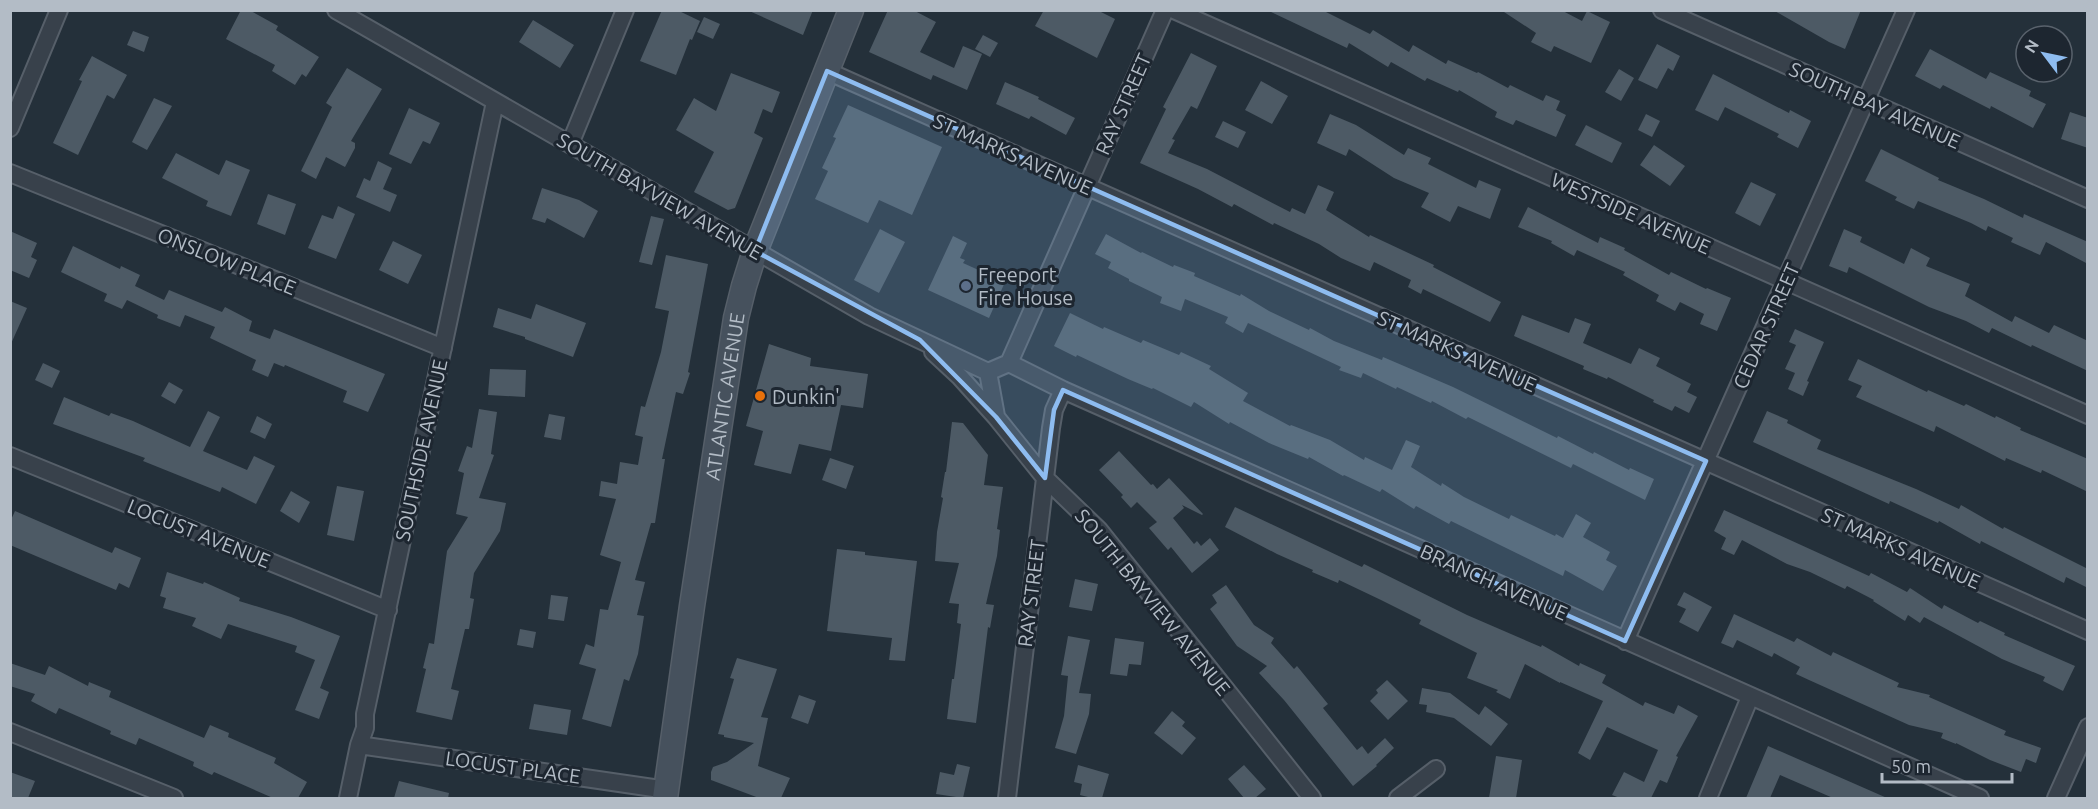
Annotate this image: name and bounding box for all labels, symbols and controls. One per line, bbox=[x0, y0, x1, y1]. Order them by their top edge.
north arrow bbox=[2014, 24, 2074, 84]
text: N bbox=[2020, 36, 2042, 56]
street label: RAY STREET bbox=[1090, 50, 1156, 158]
street label: SOUTH BAY AVENUE bbox=[1786, 57, 1964, 153]
street label: ST MARKS AVENUE bbox=[930, 109, 1096, 199]
street label: SOUTH BAYVIEW AVENUE bbox=[553, 128, 767, 264]
street label: WESTSIDE AVENUE bbox=[1548, 168, 1714, 258]
street label: ONSLOW PLACE bbox=[154, 223, 300, 299]
street label: CEDAR STREET bbox=[1728, 260, 1804, 392]
place label: Freeport Fire House bbox=[978, 263, 1073, 309]
marker: Freeport Fire House bbox=[959, 279, 973, 293]
street label: ST MARKS AVENUE bbox=[1374, 306, 1540, 396]
street label: ATLANTIC AVENUE bbox=[700, 311, 748, 482]
street label: SOUTHSIDE AVENUE bbox=[390, 357, 452, 543]
place label: Dunkin' bbox=[772, 385, 840, 408]
marker: Dunkin' bbox=[753, 389, 767, 403]
street label: LOCUST AVENUE bbox=[124, 494, 274, 572]
street label: ST MARKS AVENUE bbox=[1818, 503, 1984, 593]
street label: SOUTH BAYVIEW AVENUE bbox=[1071, 504, 1235, 700]
street label: RAY STREET bbox=[1013, 538, 1049, 648]
street label: BRANCH AVENUE bbox=[1417, 539, 1571, 625]
street label: LOCUST PLACE bbox=[444, 746, 582, 788]
scale bar bbox=[1882, 746, 2012, 784]
text: 50 m bbox=[1891, 756, 1931, 776]

